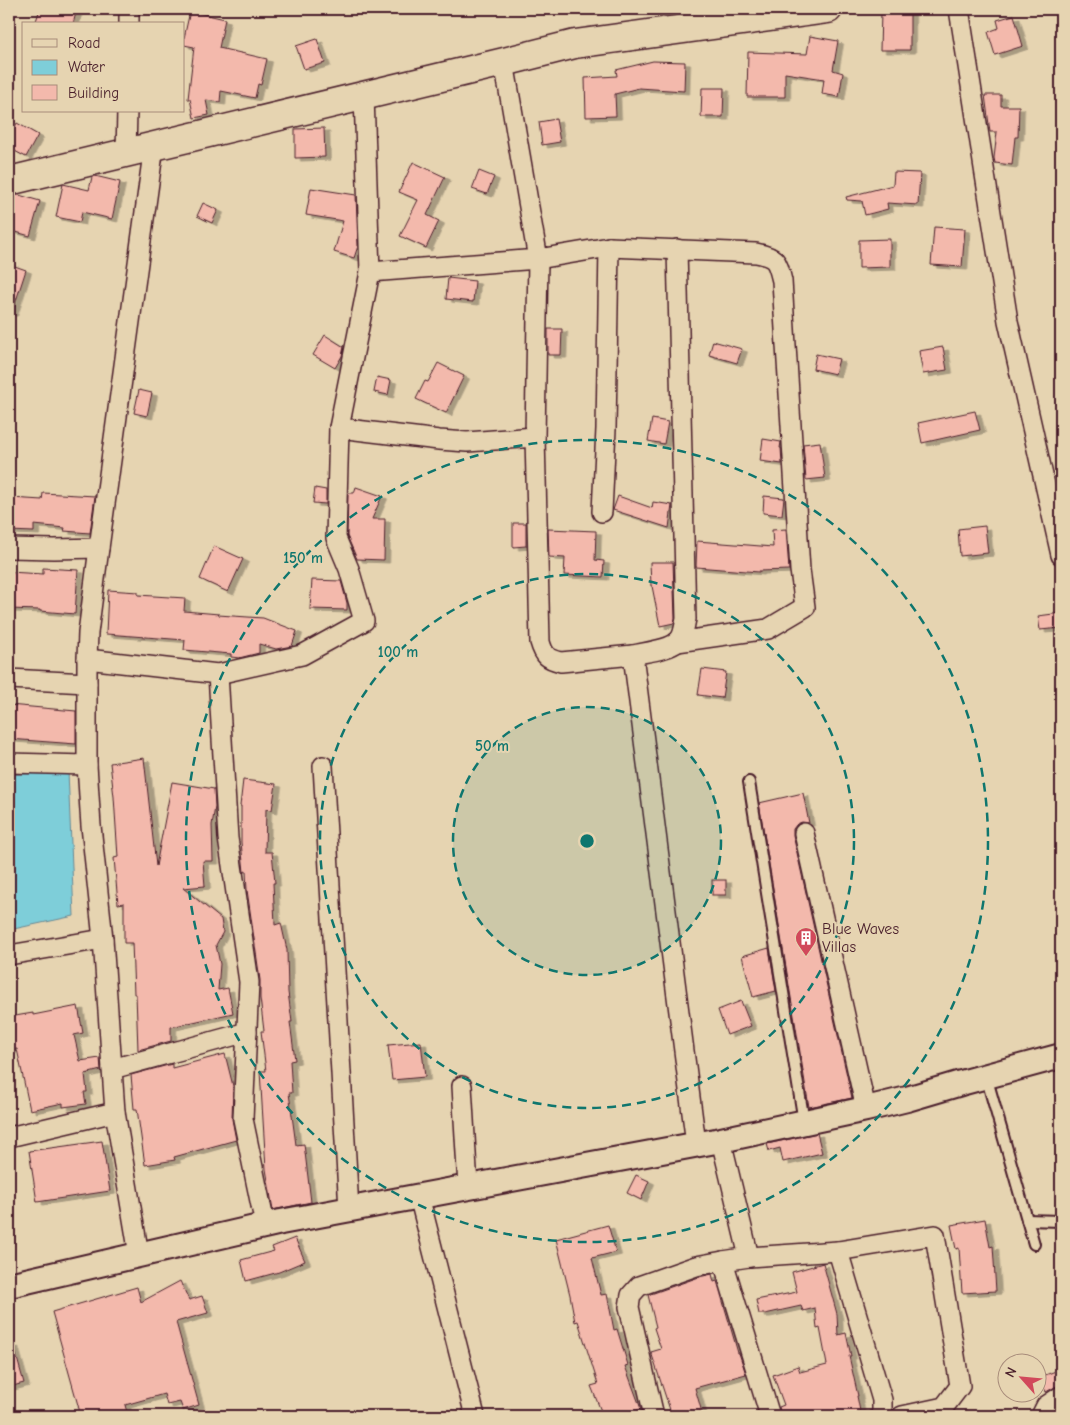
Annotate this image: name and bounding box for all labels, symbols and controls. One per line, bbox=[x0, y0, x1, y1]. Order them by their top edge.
legend bbox=[22, 22, 185, 112]
text: Road bbox=[68, 34, 100, 52]
text: Water bbox=[68, 58, 105, 76]
text: Building bbox=[68, 84, 119, 102]
text: 150 m bbox=[283, 549, 323, 567]
text: 100 m bbox=[378, 643, 418, 661]
text: 50 m bbox=[475, 737, 509, 755]
centre of rings bbox=[578, 832, 596, 850]
place label: Blue Waves Villas bbox=[822, 920, 899, 956]
building icon: Blue Waves Villas bbox=[794, 926, 818, 957]
north arrow bbox=[998, 1352, 1048, 1402]
text: N bbox=[1001, 1364, 1021, 1380]

